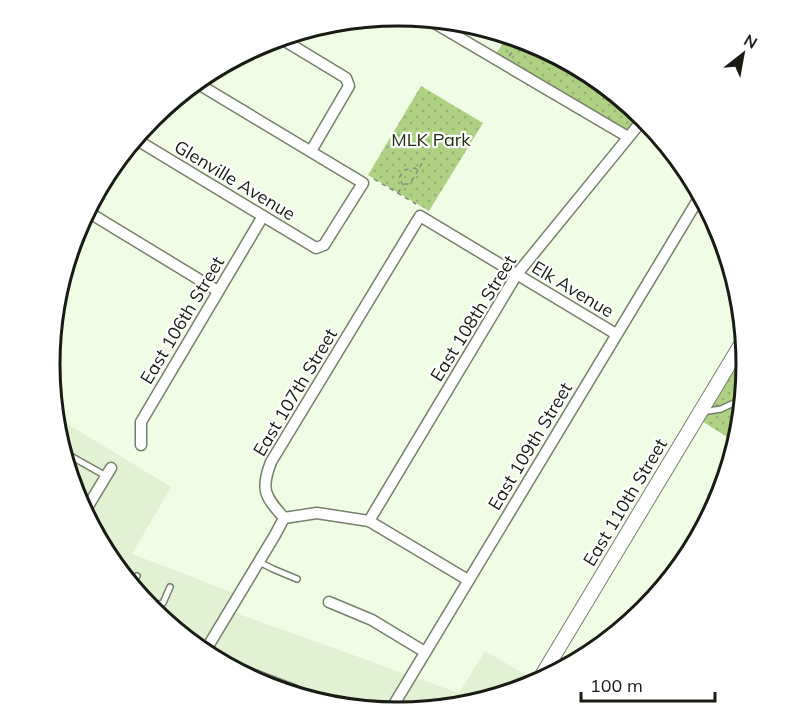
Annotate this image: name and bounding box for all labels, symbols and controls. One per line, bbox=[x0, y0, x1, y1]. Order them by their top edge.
north arrow bbox=[713, 24, 773, 84]
text: N bbox=[740, 29, 761, 53]
park label: MLK Park bbox=[391, 128, 471, 151]
street label: Glenville Avenue bbox=[170, 135, 300, 225]
street label: East 108th Street bbox=[425, 251, 521, 385]
street label: East 106th Street bbox=[135, 252, 229, 388]
street label: Elk Avenue bbox=[528, 256, 618, 322]
street label: East 107th Street bbox=[248, 324, 342, 460]
street label: East 109th Street bbox=[483, 378, 577, 514]
street label: East 110th Street bbox=[578, 434, 672, 570]
scale bar bbox=[581, 665, 714, 703]
text: 100 m bbox=[590, 674, 643, 697]

